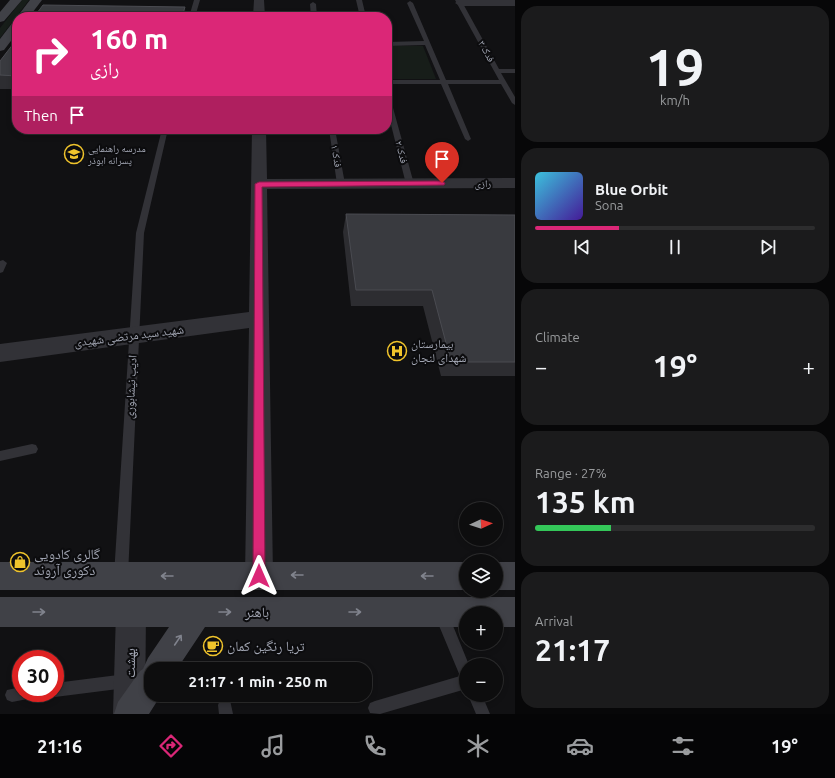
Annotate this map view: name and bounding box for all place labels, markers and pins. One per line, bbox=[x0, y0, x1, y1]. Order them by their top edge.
pin bbox=[425, 142, 459, 183]
school or university icon: مدرسه راهنمایی پسرانه ابوذر bbox=[63, 143, 85, 165]
place label: مدرسه راهنمایی پسرانه ابوذر bbox=[87, 143, 146, 167]
place label: بیمارستان شهدای لنجان bbox=[411, 337, 466, 365]
hospital icon: بیمارستان شهدای لنجان bbox=[386, 340, 408, 362]
place label: گالری کادویی دکوری آروند bbox=[34, 546, 100, 579]
shop icon: گالری کادویی دکوری آروند bbox=[9, 551, 31, 573]
cafe icon: تریا رنگین کمان bbox=[202, 635, 224, 657]
place label: تریا رنگین کمان bbox=[227, 638, 305, 655]

